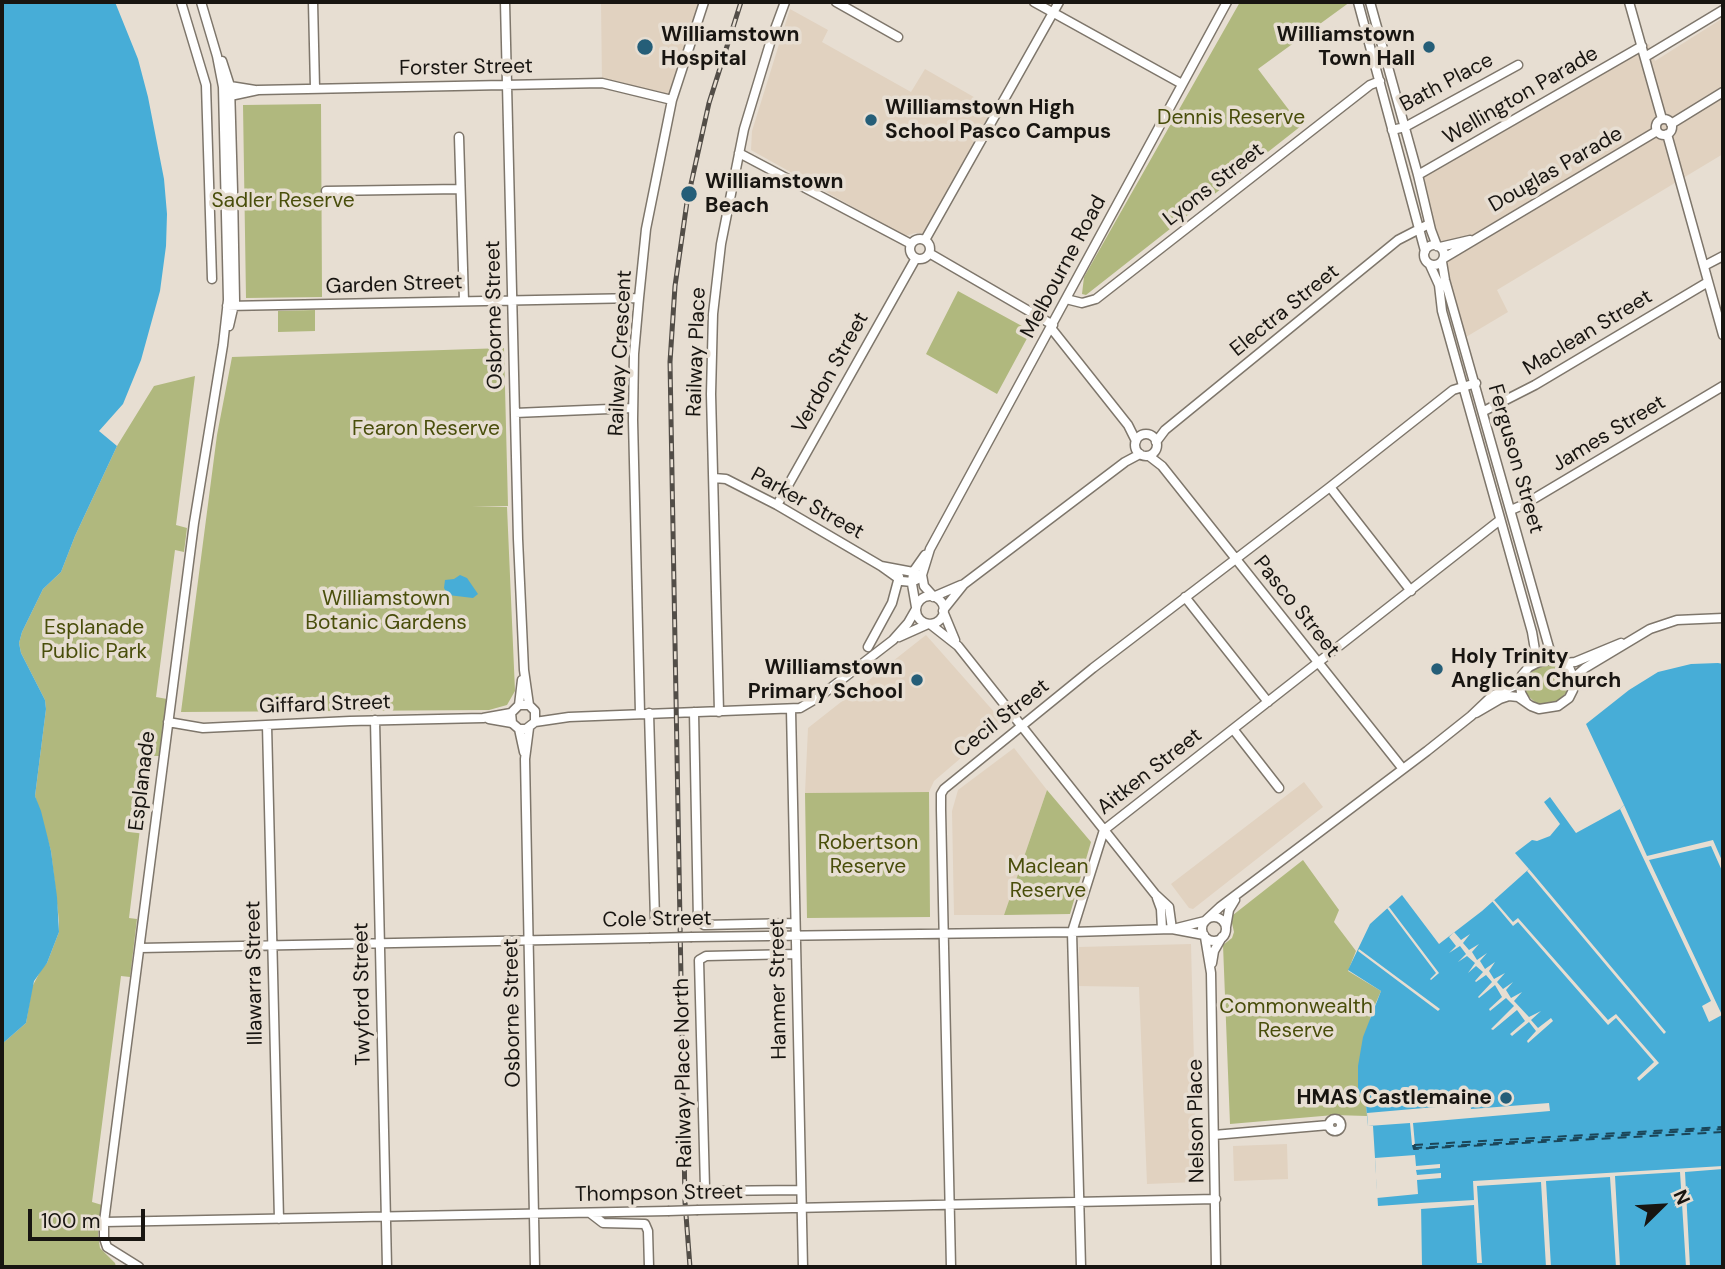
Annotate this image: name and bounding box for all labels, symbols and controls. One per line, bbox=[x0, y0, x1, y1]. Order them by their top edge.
place label: Williamstown Hospital bbox=[661, 22, 799, 72]
place label: Williamstown Town Hall bbox=[1277, 22, 1415, 72]
marker: Williamstown Hospital bbox=[635, 37, 655, 57]
marker: Williamstown Town Hall bbox=[1421, 39, 1437, 55]
street label: Wellington Parade bbox=[1439, 41, 1603, 151]
street label: Bath Place bbox=[1396, 48, 1498, 118]
street label: Forster Street bbox=[399, 54, 533, 82]
place label: Williamstown High School Pasco Campus bbox=[885, 95, 1111, 145]
park label: Dennis Reserve bbox=[1157, 105, 1305, 131]
marker: Williamstown High School Pasco Campus bbox=[863, 112, 879, 128]
street label: Douglas Parade bbox=[1485, 122, 1627, 218]
street label: Lyons Street bbox=[1159, 138, 1269, 232]
place label: Williamstown Beach bbox=[705, 169, 843, 219]
marker: Williamstown Beach bbox=[679, 184, 699, 204]
park label: Sadler Reserve bbox=[211, 188, 355, 214]
street label: Melbourne Road bbox=[1016, 191, 1112, 343]
street label: Osborne Street bbox=[481, 240, 509, 390]
street label: Electra Street bbox=[1225, 259, 1345, 363]
street label: Railway Crescent bbox=[604, 269, 638, 437]
street label: Garden Street bbox=[325, 270, 463, 300]
street label: Maclean Street bbox=[1519, 285, 1657, 381]
street label: Railway Place bbox=[682, 287, 712, 417]
street label: Verdon Street bbox=[787, 308, 875, 438]
street label: Ferguson Street bbox=[1482, 381, 1548, 537]
street label: James Street bbox=[1548, 390, 1670, 478]
park label: Fearon Reserve bbox=[352, 416, 500, 442]
street label: Parker Street bbox=[746, 463, 868, 545]
street label: Pasco Street bbox=[1247, 551, 1345, 663]
park label: Williamstown Botanic Gardens bbox=[305, 586, 467, 636]
park label: Esplanade Public Park bbox=[41, 615, 147, 665]
place label: Holy Trinity Anglican Church bbox=[1451, 644, 1621, 694]
place label: Williamstown Primary School bbox=[748, 655, 903, 705]
marker: Holy Trinity Anglican Church bbox=[1429, 661, 1445, 677]
marker: Williamstown Primary School bbox=[909, 672, 925, 688]
street label: Cecil Street bbox=[949, 674, 1055, 764]
street label: Giffard Street bbox=[259, 690, 391, 720]
street label: Aitken Street bbox=[1093, 723, 1207, 821]
street label: Esplanade bbox=[124, 730, 162, 832]
park label: Robertson Reserve bbox=[818, 830, 918, 880]
park label: Maclean Reserve bbox=[1007, 854, 1089, 904]
street label: Illawarra Street bbox=[241, 900, 269, 1046]
street label: Cole Street bbox=[602, 906, 712, 934]
street label: Hanmer Street bbox=[765, 918, 793, 1060]
street label: Twyford Street bbox=[349, 922, 377, 1066]
street label: Osborne Street bbox=[499, 938, 527, 1088]
street label: Railway Place North bbox=[670, 978, 698, 1168]
park label: Commonwealth Reserve bbox=[1219, 994, 1373, 1044]
street label: Nelson Place bbox=[1183, 1059, 1211, 1183]
place label: HMAS Castlemaine bbox=[1296, 1085, 1492, 1111]
marker: HMAS Castlemaine bbox=[1498, 1090, 1514, 1106]
north arrow bbox=[1627, 1171, 1697, 1241]
street label: Thompson Street bbox=[575, 1180, 743, 1208]
text: N bbox=[1667, 1186, 1696, 1209]
scale bar bbox=[32, 1196, 149, 1240]
text: 100 m bbox=[41, 1207, 101, 1235]

